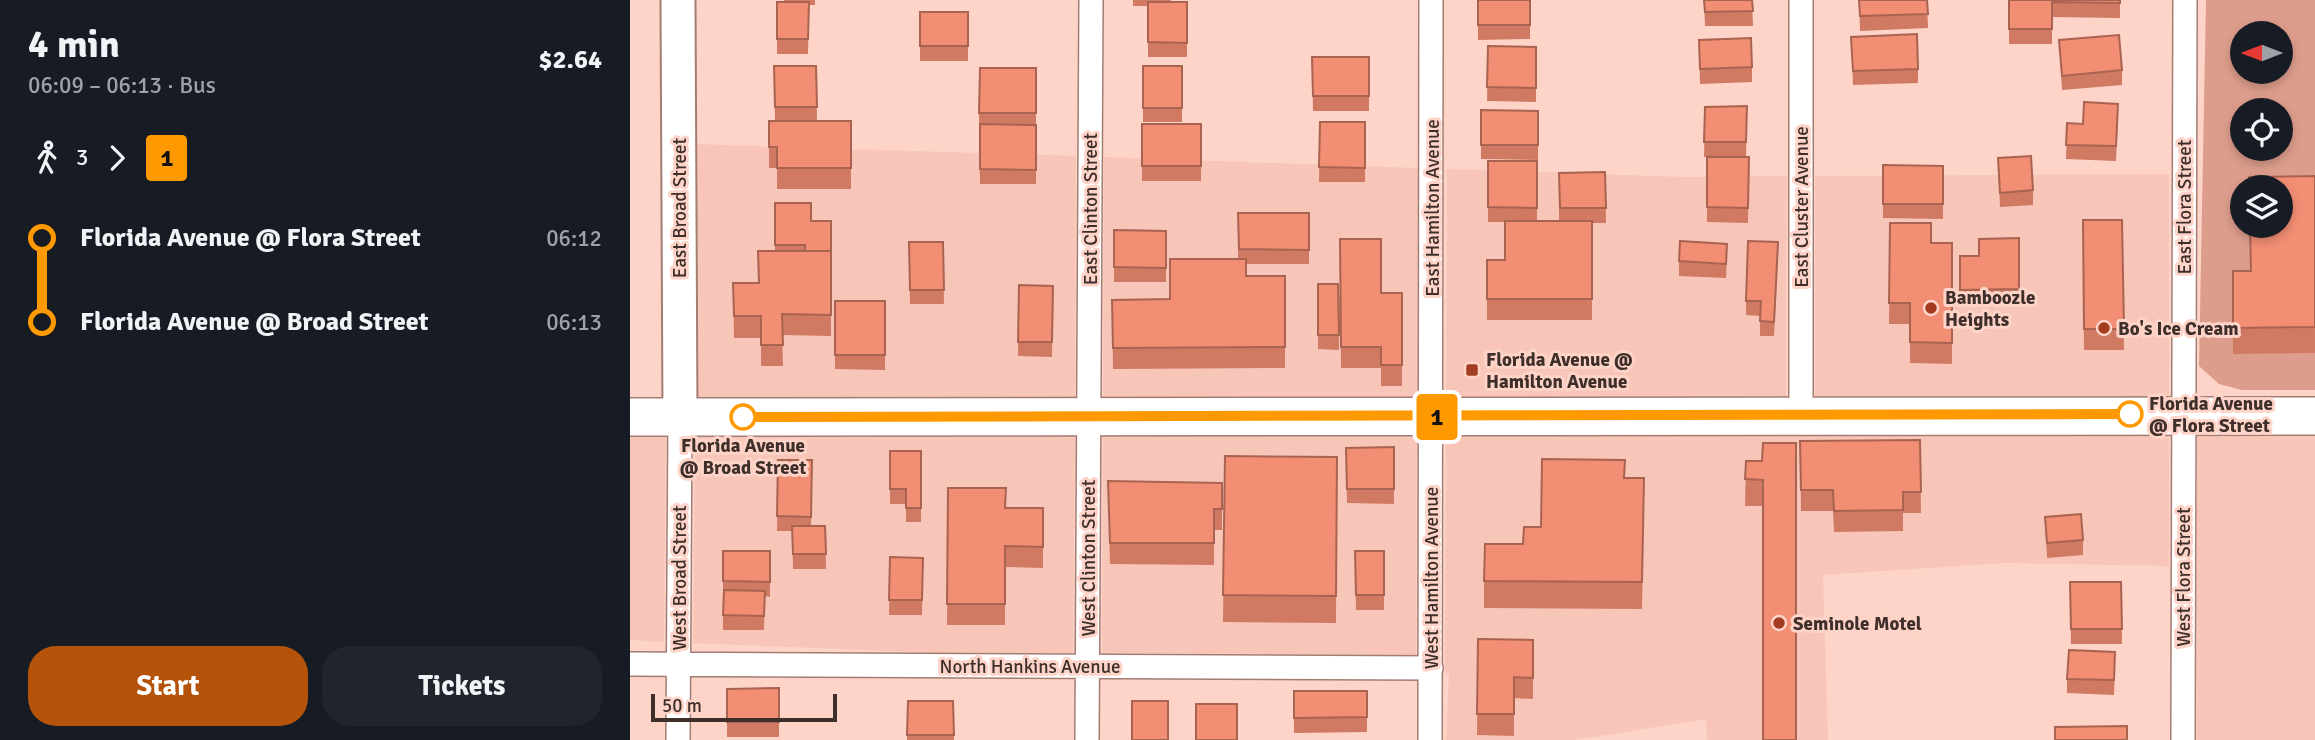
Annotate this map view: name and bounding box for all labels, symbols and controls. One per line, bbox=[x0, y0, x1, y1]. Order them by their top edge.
text: 4 min bbox=[28, 21, 120, 68]
north arrow bbox=[2230, 21, 2292, 84]
map controls bbox=[2230, 21, 2293, 238]
text: $2.64 bbox=[538, 44, 602, 76]
text: 06:09 – 06:13 · Bus bbox=[28, 71, 216, 100]
button: locate bbox=[2230, 98, 2293, 161]
street label: East Hamilton Avenue bbox=[1421, 119, 1445, 297]
street label: East Cluster Avenue bbox=[1790, 126, 1814, 288]
street label: East Clinton Street bbox=[1079, 133, 1103, 285]
street label: East Broad Street bbox=[668, 137, 692, 278]
icon: walk bbox=[28, 139, 66, 177]
icon: forward bbox=[98, 139, 136, 177]
street label: East Flora Street bbox=[2173, 139, 2197, 274]
text: 3 bbox=[76, 143, 88, 172]
text: 1 bbox=[160, 143, 173, 173]
button: layers bbox=[2230, 175, 2293, 238]
text: Florida Avenue @ Flora Street bbox=[80, 222, 421, 254]
text: 06:12 bbox=[546, 224, 602, 253]
place label: Bamboozle Heights bbox=[1945, 286, 2035, 332]
marker: Bamboozle Heights bbox=[1923, 300, 1939, 316]
text: Florida Avenue @ Broad Street bbox=[80, 306, 429, 338]
text: 06:13 bbox=[546, 308, 602, 337]
place label: Bo's Ice Cream bbox=[2118, 317, 2239, 341]
marker: Bo's Ice Cream bbox=[2096, 320, 2112, 336]
place label: Florida Avenue @ Hamilton Avenue bbox=[1486, 348, 1633, 394]
marker: Florida Avenue @ Hamilton Avenue bbox=[1464, 362, 1480, 378]
place label: Florida Avenue @ Flora Street bbox=[2149, 392, 2273, 438]
line badge: 1 bbox=[1414, 394, 1460, 440]
marker: Florida Avenue @ Flora Street bbox=[2117, 401, 2143, 427]
text: 1 bbox=[1431, 402, 1443, 432]
marker: Florida Avenue @ Broad Street bbox=[730, 404, 756, 430]
place label: Florida Avenue @ Broad Street bbox=[680, 434, 806, 480]
street label: West Clinton Street bbox=[1077, 479, 1101, 636]
street label: West Hamilton Avenue bbox=[1420, 487, 1444, 669]
street label: West Broad Street bbox=[668, 505, 692, 651]
street label: West Flora Street bbox=[2172, 507, 2196, 647]
place label: Seminole Motel bbox=[1793, 612, 1922, 636]
marker: Seminole Motel bbox=[1771, 615, 1787, 631]
button: Start bbox=[28, 646, 308, 726]
button: Tickets bbox=[322, 646, 602, 726]
street label: North Hankins Avenue bbox=[939, 655, 1121, 679]
scale bar bbox=[651, 691, 836, 723]
text: 50 m bbox=[662, 694, 702, 718]

